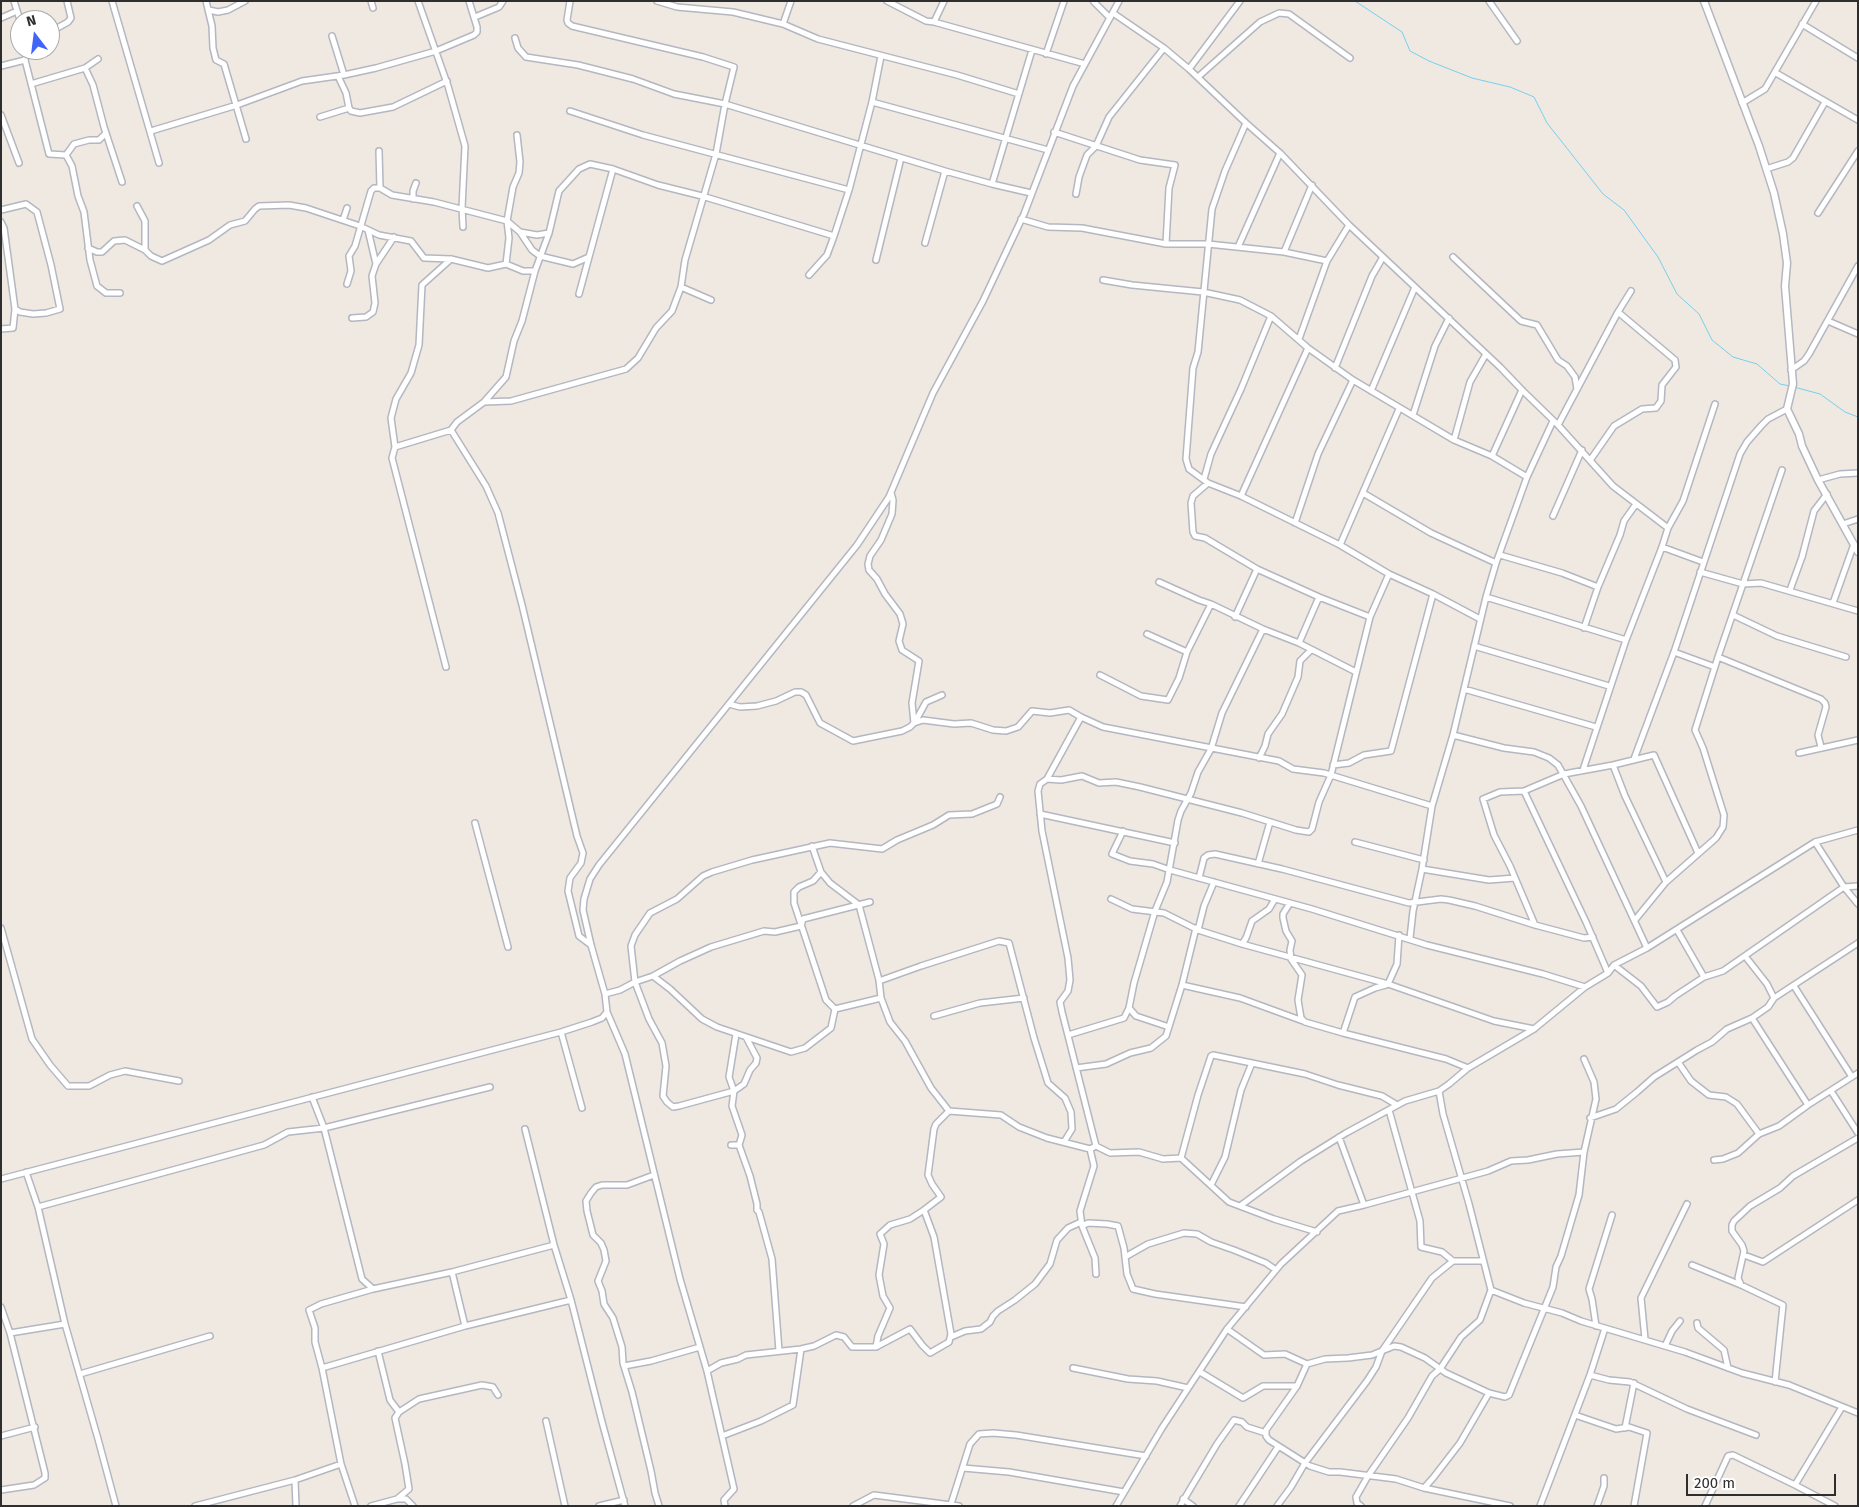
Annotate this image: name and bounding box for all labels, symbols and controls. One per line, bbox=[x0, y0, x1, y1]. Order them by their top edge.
north arrow bbox=[10, 10, 60, 60]
text: N bbox=[25, 12, 38, 30]
scale bar bbox=[1689, 1464, 1839, 1496]
text: 200 m bbox=[1694, 1474, 1735, 1492]

